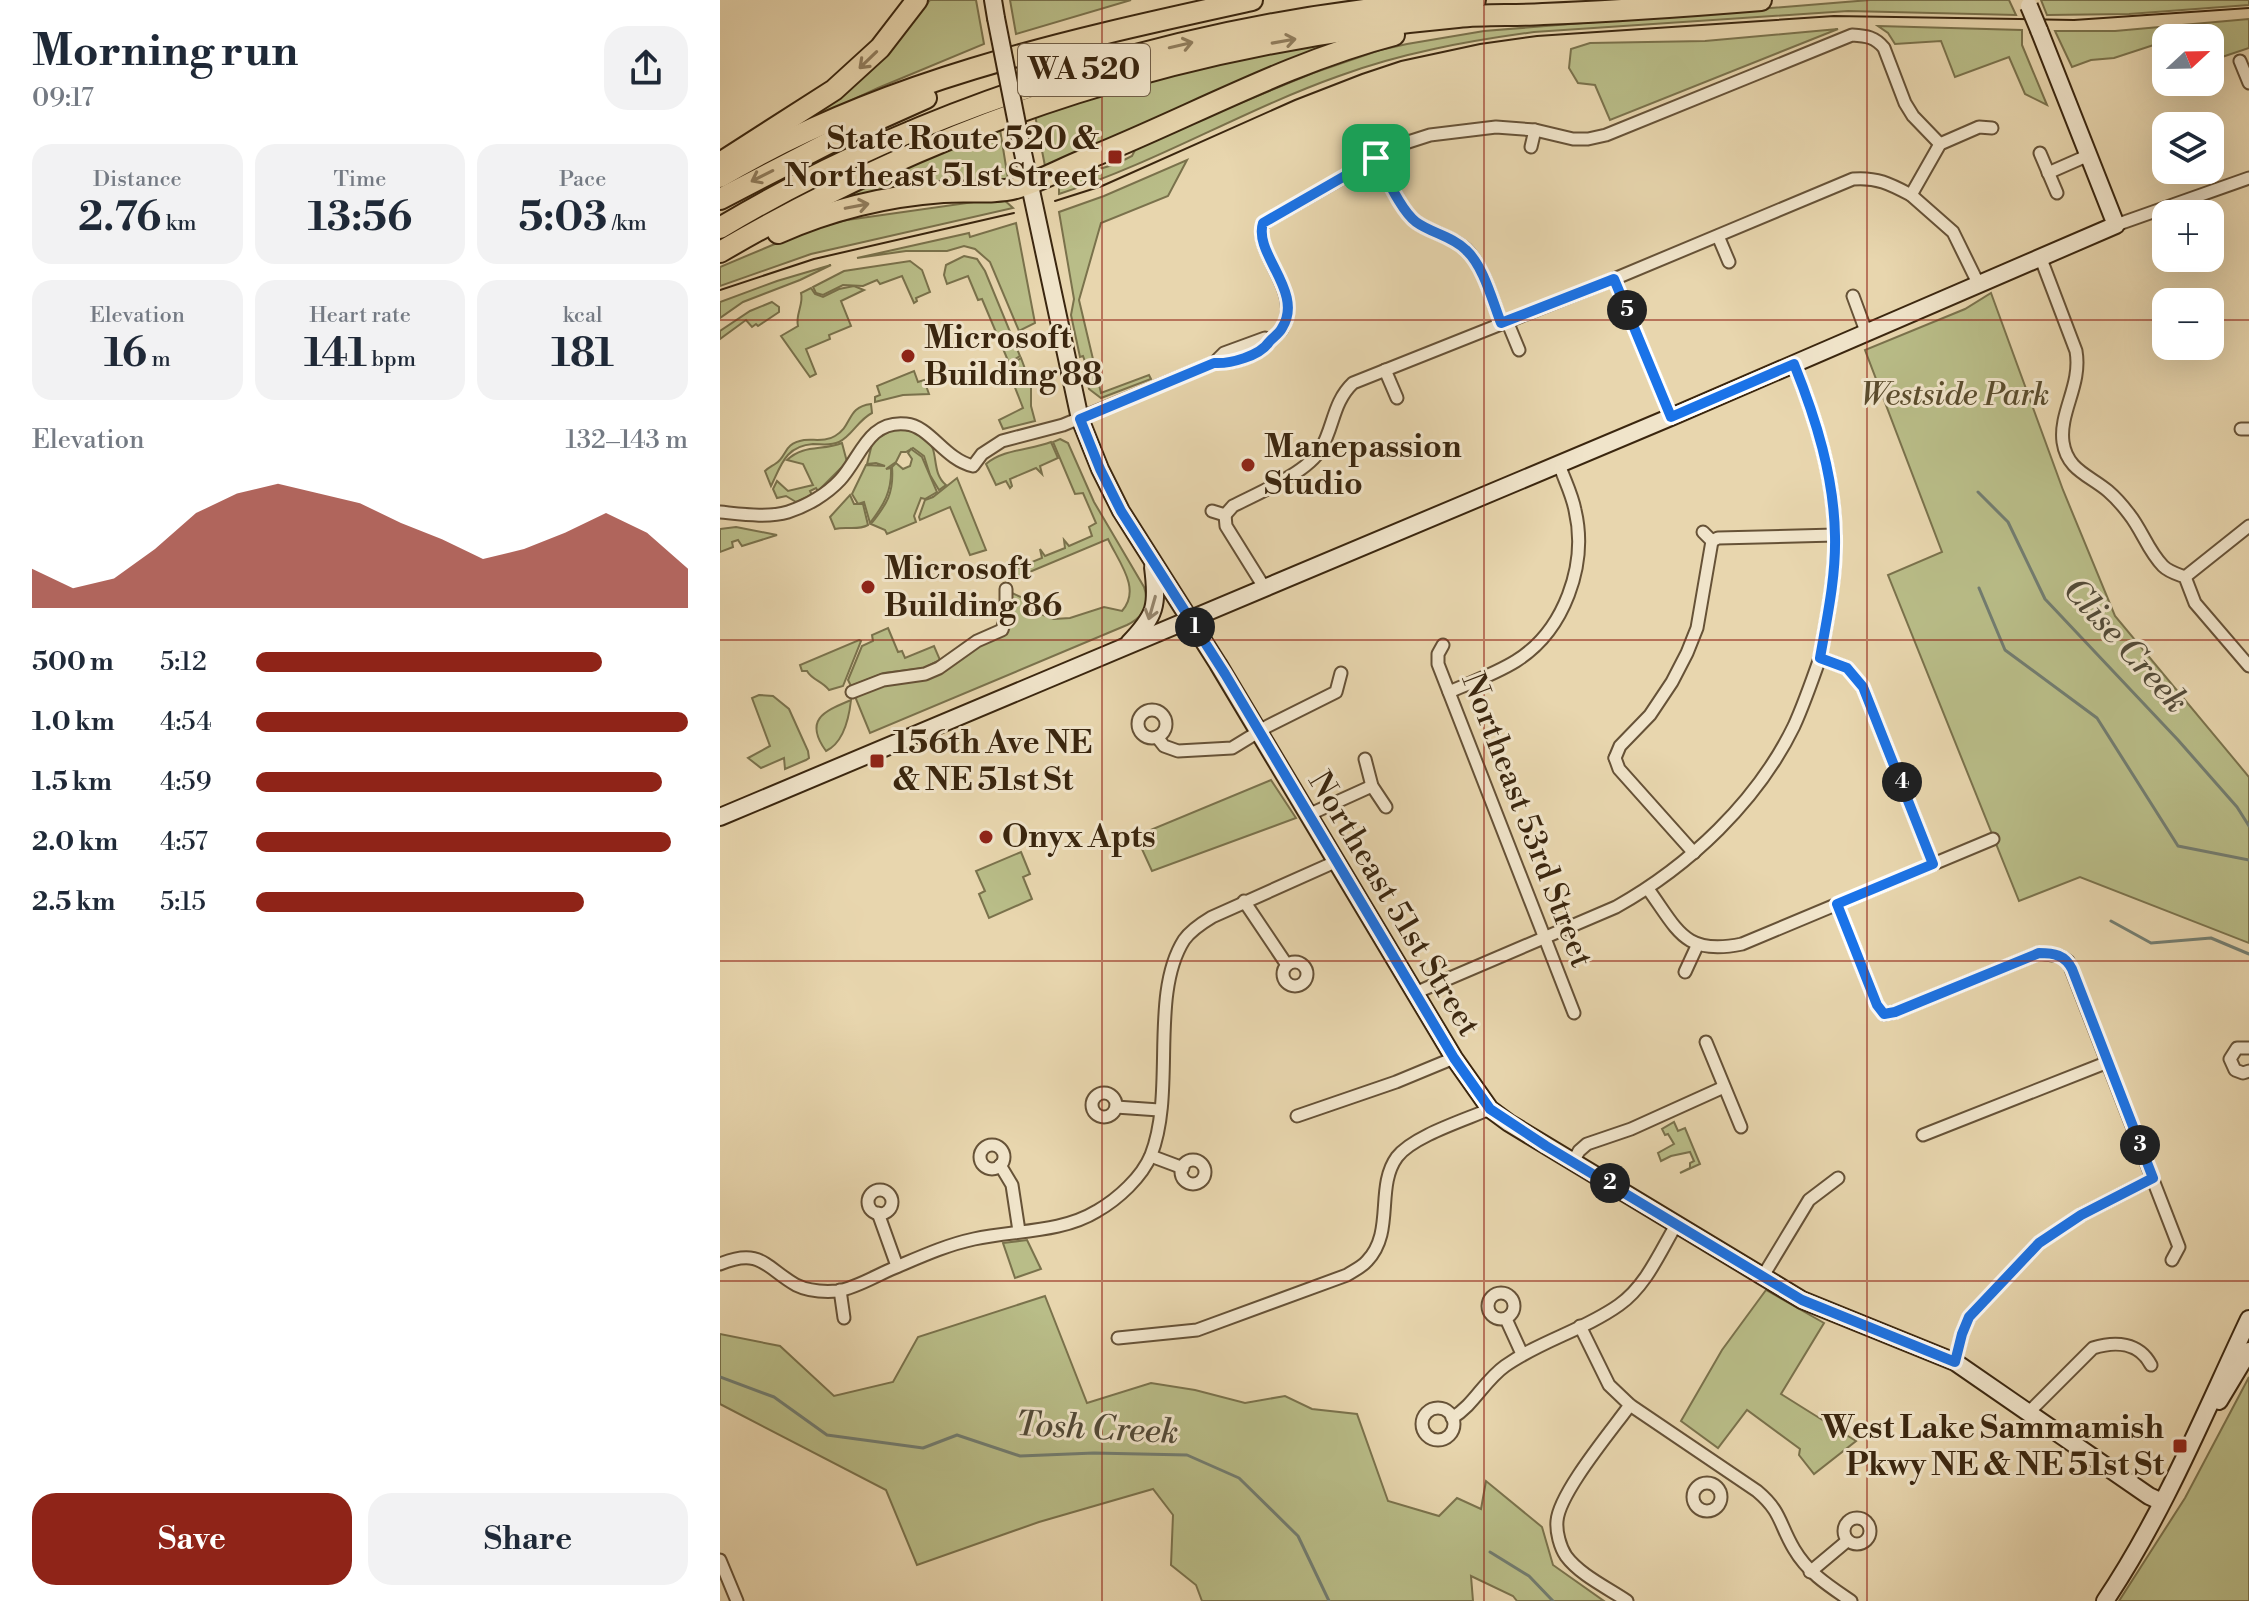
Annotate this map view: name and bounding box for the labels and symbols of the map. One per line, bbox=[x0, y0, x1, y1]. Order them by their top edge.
north arrow bbox=[2152, 24, 2224, 96]
one-way arrow bbox=[1271, 33, 1296, 48]
one-way arrow bbox=[1168, 37, 1193, 52]
road number: WA 520 bbox=[1018, 44, 1150, 96]
one-way arrow bbox=[859, 50, 878, 69]
place label: State Route 520 & Northeast 51st Street bbox=[784, 119, 1100, 196]
pin bbox=[1342, 124, 1410, 192]
marker: State Route 520 & Northeast 51st Street bbox=[1106, 148, 1124, 166]
one-way arrow bbox=[750, 169, 774, 184]
one-way arrow bbox=[844, 198, 870, 213]
pin: 5 bbox=[1607, 290, 1647, 330]
place label: Microsoft Building 88 bbox=[924, 318, 1102, 395]
marker: Microsoft Building 88 bbox=[899, 347, 917, 365]
park label: Westside Park bbox=[1860, 375, 2050, 415]
place label: Manepassion Studio bbox=[1264, 427, 1462, 504]
marker: Manepassion Studio bbox=[1239, 456, 1257, 474]
place label: Microsoft Building 86 bbox=[884, 549, 1062, 626]
water label: Clise Creek bbox=[2053, 570, 2197, 722]
marker: Microsoft Building 86 bbox=[859, 578, 877, 596]
one-way arrow bbox=[1144, 595, 1158, 620]
pin: 1 bbox=[1175, 607, 1215, 647]
street label: Northeast 53rd Street bbox=[1452, 667, 1602, 973]
place label: 156th Ave NE & NE 51st St bbox=[893, 723, 1092, 800]
marker: 156th Ave NE & NE 51st St bbox=[868, 752, 886, 770]
pin: 4 bbox=[1882, 762, 1922, 802]
street label: Northeast 51st Street bbox=[1299, 764, 1489, 1044]
place label: Onyx Apts bbox=[1002, 817, 1156, 857]
marker: Onyx Apts bbox=[977, 828, 995, 846]
pin: 3 bbox=[2120, 1125, 2160, 1165]
pin: 2 bbox=[1590, 1163, 1630, 1203]
water label: Tosh Creek bbox=[1014, 1404, 1180, 1454]
place label: West Lake Sammamish Pkwy NE & NE 51st St bbox=[1821, 1408, 2165, 1485]
marker: West Lake Sammamish Pkwy NE & NE 51st St bbox=[2171, 1437, 2189, 1455]

